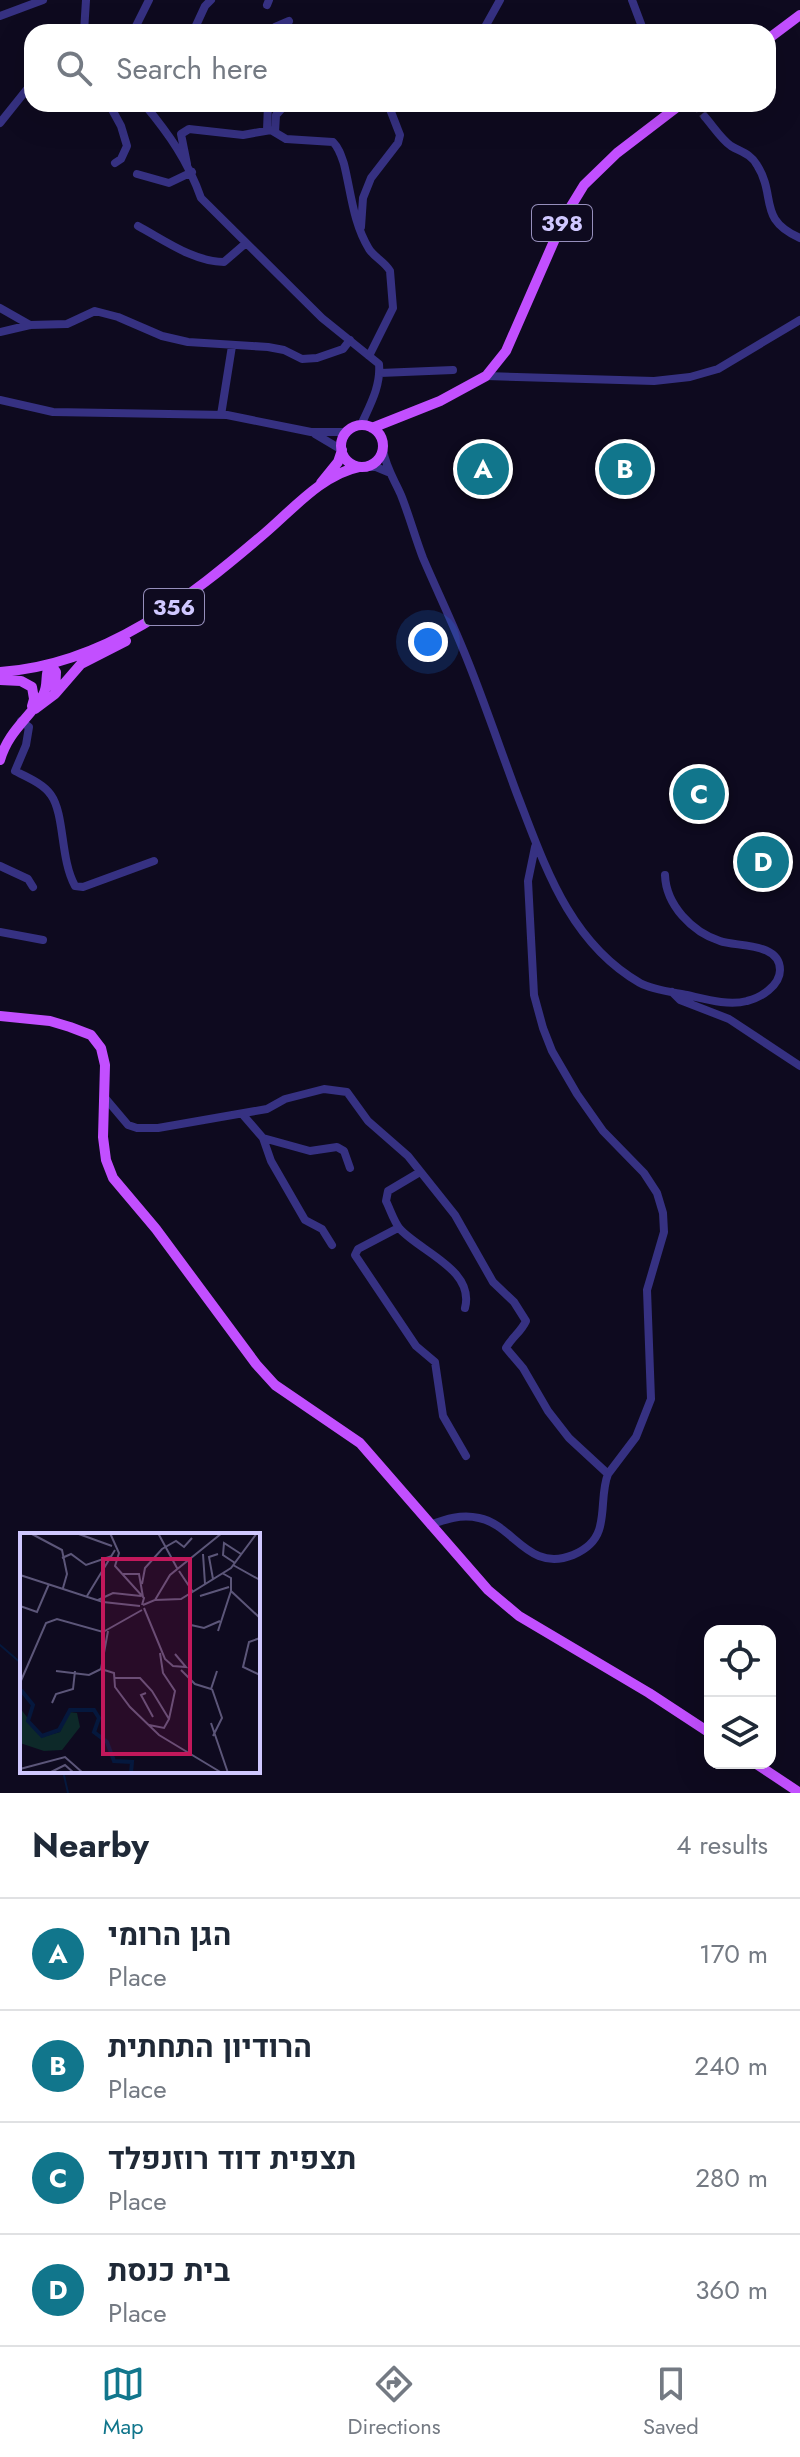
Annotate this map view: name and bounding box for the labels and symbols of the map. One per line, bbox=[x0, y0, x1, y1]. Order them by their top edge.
road number: 398 bbox=[532, 205, 592, 241]
pin: A bbox=[457, 439, 509, 499]
pin: B bbox=[599, 439, 651, 499]
road number: 356 bbox=[144, 589, 204, 625]
your location bbox=[408, 622, 448, 662]
pin: C bbox=[673, 764, 725, 824]
pin: D bbox=[737, 832, 789, 892]
inset map bbox=[20, 1533, 260, 1773]

